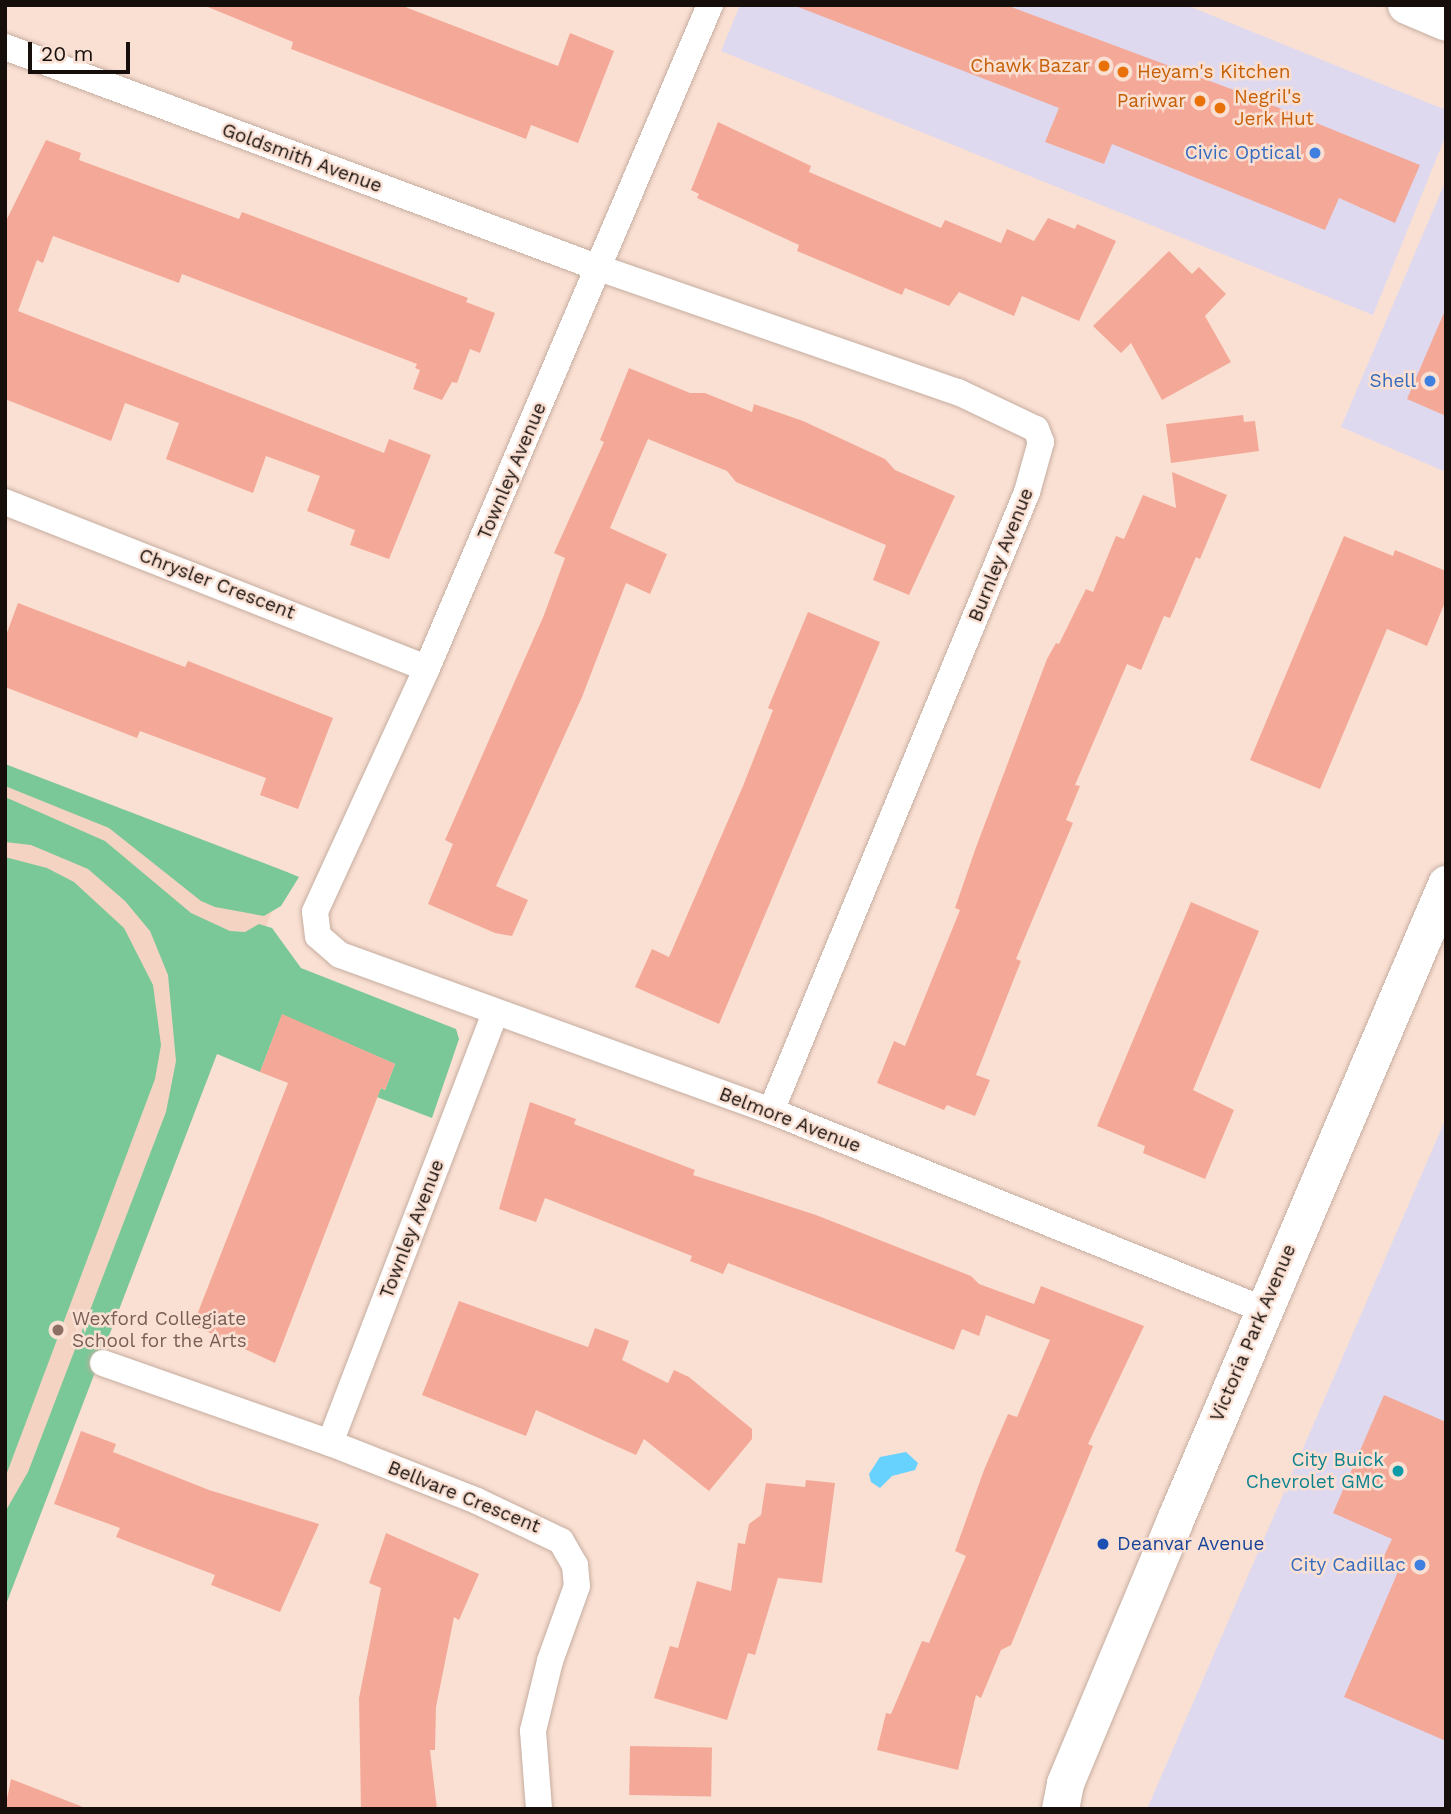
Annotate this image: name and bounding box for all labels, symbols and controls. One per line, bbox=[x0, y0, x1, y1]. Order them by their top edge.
scale bar bbox=[32, 28, 133, 72]
text: 20 m bbox=[41, 41, 93, 66]
place label: Chawk Bazar bbox=[970, 55, 1090, 77]
marker: Chawk Bazar bbox=[1096, 58, 1112, 74]
place label: Heyam's Kitchen bbox=[1137, 61, 1291, 83]
marker: Heyam's Kitchen bbox=[1115, 64, 1131, 80]
place label: Negril's Jerk Hut bbox=[1234, 86, 1314, 130]
place label: Pariwar bbox=[1117, 90, 1186, 112]
marker: Pariwar bbox=[1192, 93, 1208, 109]
marker: Negril's Jerk Hut bbox=[1212, 100, 1228, 116]
street label: Goldsmith Avenue bbox=[218, 118, 386, 198]
place label: Civic Optical bbox=[1185, 142, 1301, 164]
marker: Civic Optical bbox=[1307, 145, 1323, 161]
place label: Shell bbox=[1369, 370, 1416, 392]
marker: Shell bbox=[1422, 373, 1438, 389]
street label: Townley Avenue bbox=[473, 398, 551, 544]
street label: Burnley Avenue bbox=[964, 484, 1038, 626]
street label: Chrysler Crescent bbox=[136, 544, 298, 624]
street label: Belmore Avenue bbox=[716, 1082, 864, 1158]
street label: Townley Avenue bbox=[375, 1156, 449, 1302]
street label: Victoria Park Avenue bbox=[1205, 1240, 1301, 1426]
place label: Wexford Collegiate School for the Arts bbox=[72, 1308, 249, 1352]
marker: Wexford Collegiate School for the Arts bbox=[50, 1322, 66, 1338]
place label: City Buick Chevrolet GMC bbox=[1246, 1449, 1384, 1493]
street label: Bellvare Crescent bbox=[384, 1456, 544, 1538]
marker: City Buick Chevrolet GMC bbox=[1390, 1463, 1406, 1479]
place label: Deanvar Avenue bbox=[1117, 1533, 1266, 1555]
marker: Deanvar Avenue bbox=[1095, 1536, 1111, 1552]
place label: City Cadillac bbox=[1290, 1554, 1406, 1576]
marker: City Cadillac bbox=[1412, 1557, 1428, 1573]

